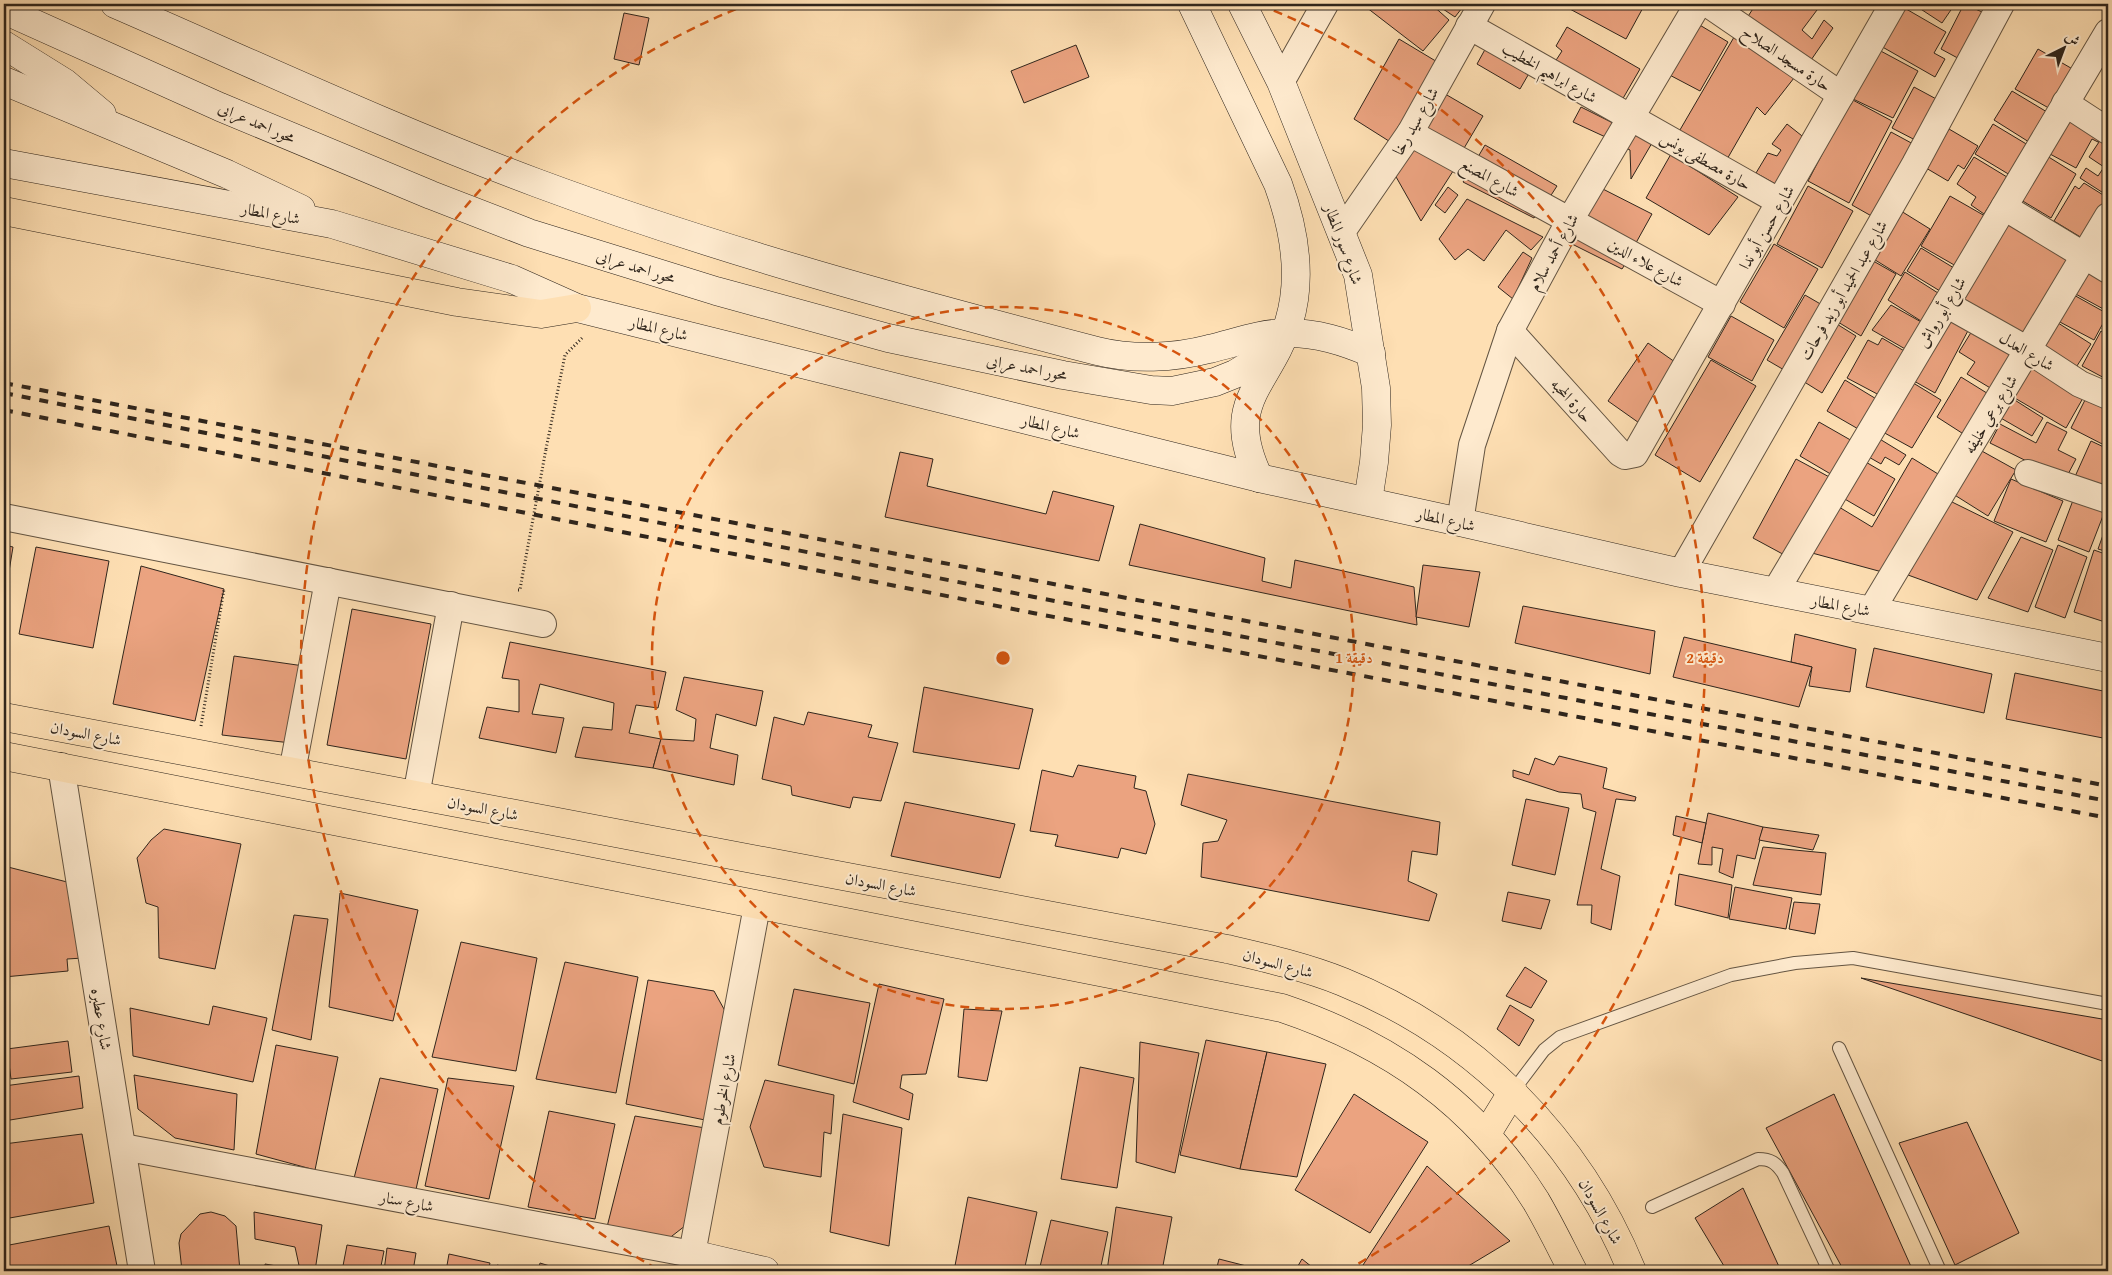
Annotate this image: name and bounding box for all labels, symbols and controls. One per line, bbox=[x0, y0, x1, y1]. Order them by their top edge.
street label: حارة مسجد الصلاح bbox=[1736, 19, 1837, 99]
north arrow bbox=[2040, 22, 2090, 72]
text: ش bbox=[2061, 26, 2085, 50]
street label: شارع ابراهيم الخطيب bbox=[1496, 35, 1602, 113]
street label: شارع سيد رخا bbox=[1386, 82, 1446, 161]
street label: محور احمد عرابى bbox=[215, 95, 300, 149]
street label: حارة مصطفى يونس bbox=[1656, 124, 1756, 196]
street label: شارع المصنع bbox=[1454, 151, 1524, 206]
street label: شارع حسن أبو ندا bbox=[1732, 180, 1802, 275]
street label: شارع المطار bbox=[237, 195, 302, 232]
street label: شارع سور المطار bbox=[1316, 199, 1370, 288]
street label: شارع أحمد سلام bbox=[1522, 209, 1587, 297]
street label: شارع عبد الحميد أبو زيد فرحات bbox=[1793, 215, 1895, 366]
street label: شارع علاء الدين bbox=[1603, 231, 1688, 294]
street label: محور احمد عرابى bbox=[593, 243, 679, 290]
street label: شارع أبو رواش bbox=[1910, 272, 1973, 353]
street label: شارع المطار bbox=[625, 309, 691, 349]
street label: شارع العدل bbox=[1994, 325, 2059, 379]
street label: محور احمد عرابى bbox=[985, 347, 1070, 387]
street label: شارع برعي خليفه bbox=[1957, 370, 2025, 459]
street label: حارة المحبه bbox=[1545, 372, 1599, 428]
street label: شارع المطار bbox=[1017, 407, 1083, 447]
street label: شارع المطار bbox=[1412, 500, 1478, 539]
street label: شارع المطار bbox=[1807, 587, 1872, 624]
text: 1 دقيقة bbox=[1335, 647, 1373, 668]
text: 2 دقيقة bbox=[1686, 647, 1724, 668]
centre of rings bbox=[994, 649, 1012, 667]
street label: شارع السودان bbox=[48, 714, 124, 754]
street label: شارع السودان bbox=[445, 789, 521, 829]
street label: شارع السودان bbox=[843, 865, 919, 905]
street label: شارع السودان bbox=[1240, 942, 1316, 986]
street label: شارع عطبره bbox=[83, 986, 119, 1052]
street label: شارع الخرطوم bbox=[704, 1051, 745, 1127]
street label: شارع السودان bbox=[1571, 1174, 1629, 1249]
street label: شارع سنار bbox=[376, 1184, 436, 1220]

